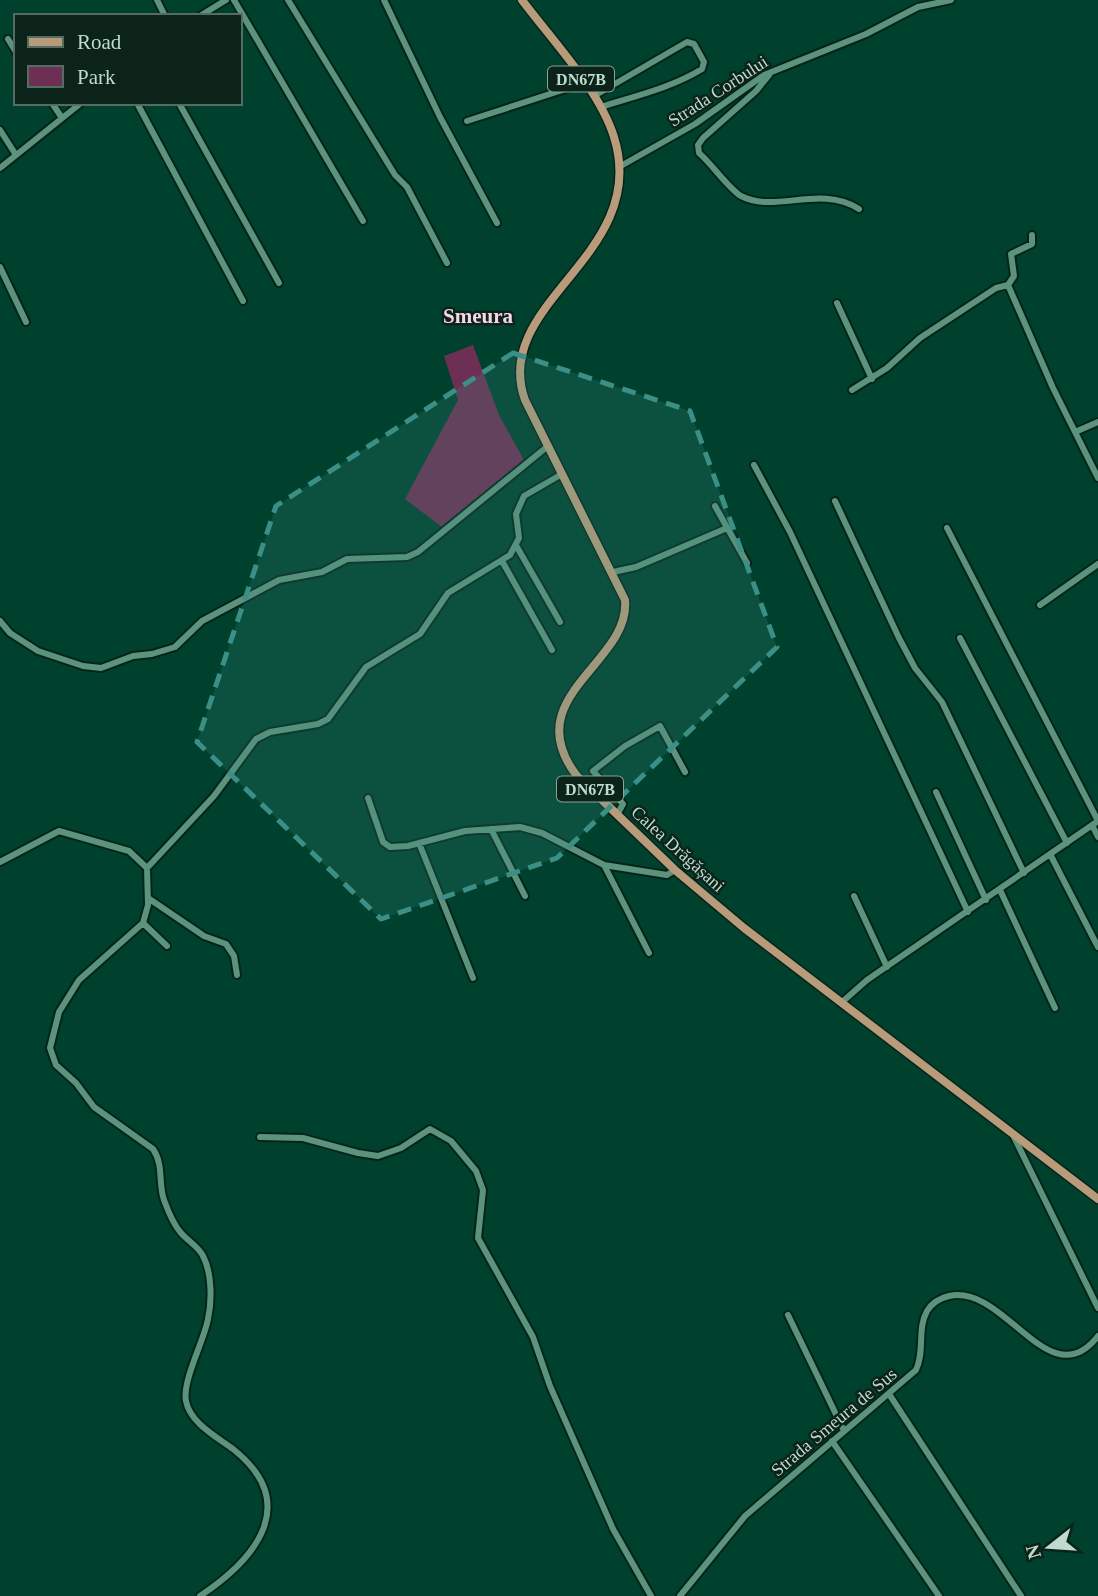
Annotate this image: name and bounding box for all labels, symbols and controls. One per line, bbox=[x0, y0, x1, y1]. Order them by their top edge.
legend bbox=[14, 14, 242, 105]
text: Road bbox=[77, 30, 122, 54]
street label: Strada Corbului bbox=[665, 51, 771, 131]
text: Park bbox=[77, 65, 116, 89]
road number: DN67B bbox=[548, 66, 614, 92]
district label: Smeura bbox=[443, 304, 513, 328]
road number: DN67B bbox=[557, 776, 623, 802]
street label: Calea Drăgășani bbox=[627, 802, 729, 896]
street label: Strada Smeura de Sus bbox=[767, 1364, 901, 1480]
north arrow bbox=[1014, 1512, 1084, 1582]
text: N bbox=[1021, 1542, 1045, 1561]

